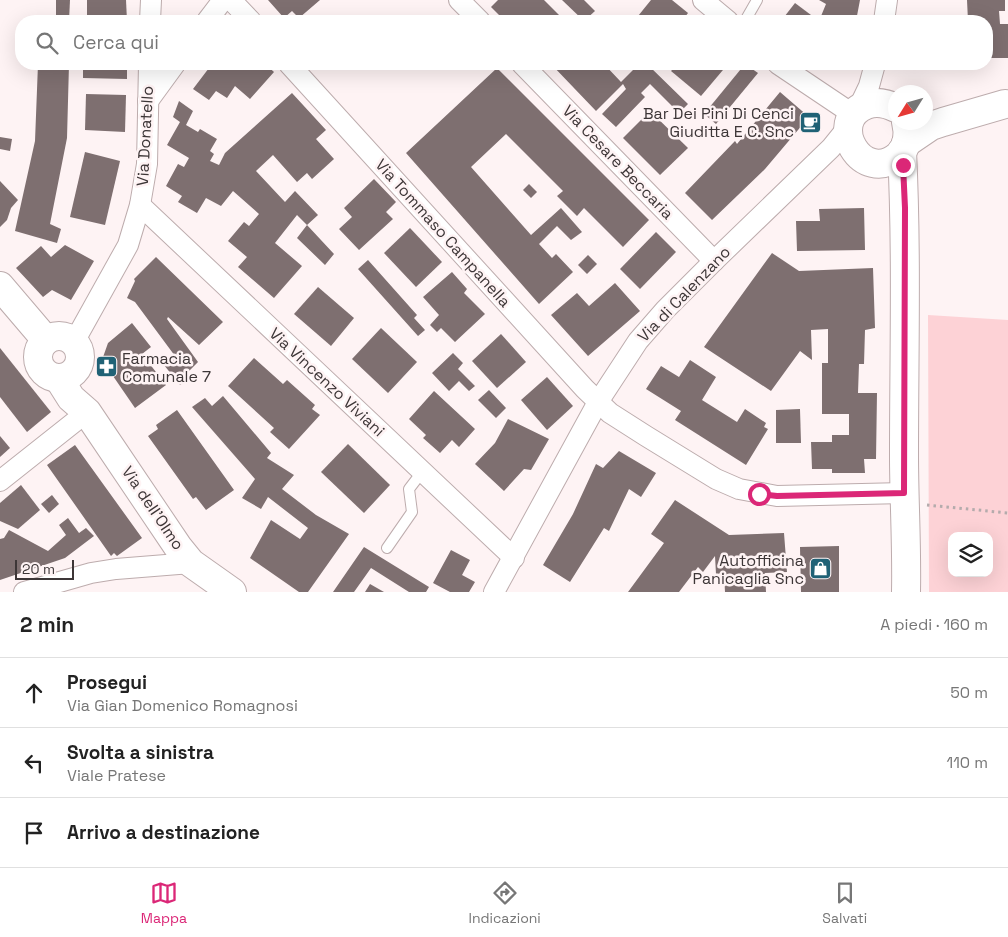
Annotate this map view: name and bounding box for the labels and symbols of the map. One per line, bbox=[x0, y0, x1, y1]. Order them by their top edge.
street label: Via Donatello bbox=[132, 85, 158, 187]
north arrow bbox=[888, 85, 933, 130]
street label: Via Cesare Beccaria bbox=[558, 100, 678, 224]
place label: Bar Dei Pini Di Cenci Giuditta E C. Snc bbox=[643, 103, 794, 142]
cafe icon: Bar Dei Pini Di Cenci Giuditta E C. Snc bbox=[798, 110, 822, 134]
street label: Via Tommaso Campanella bbox=[371, 154, 515, 312]
route end bbox=[892, 154, 915, 177]
street label: Via di Calenzano bbox=[633, 242, 735, 346]
street label: Via Vincenzo Viviani bbox=[265, 323, 389, 441]
place label: Farmacia Comunale 7 bbox=[122, 348, 211, 387]
pharmacy icon: Farmacia Comunale 7 bbox=[94, 355, 118, 379]
street label: Via dell'Olmo bbox=[117, 462, 189, 554]
route start bbox=[748, 483, 771, 506]
place label: Autofficina Panicaglia Snc bbox=[692, 550, 804, 589]
scale bar bbox=[15, 557, 74, 580]
shop icon: Autofficina Panicaglia Snc bbox=[808, 557, 832, 581]

